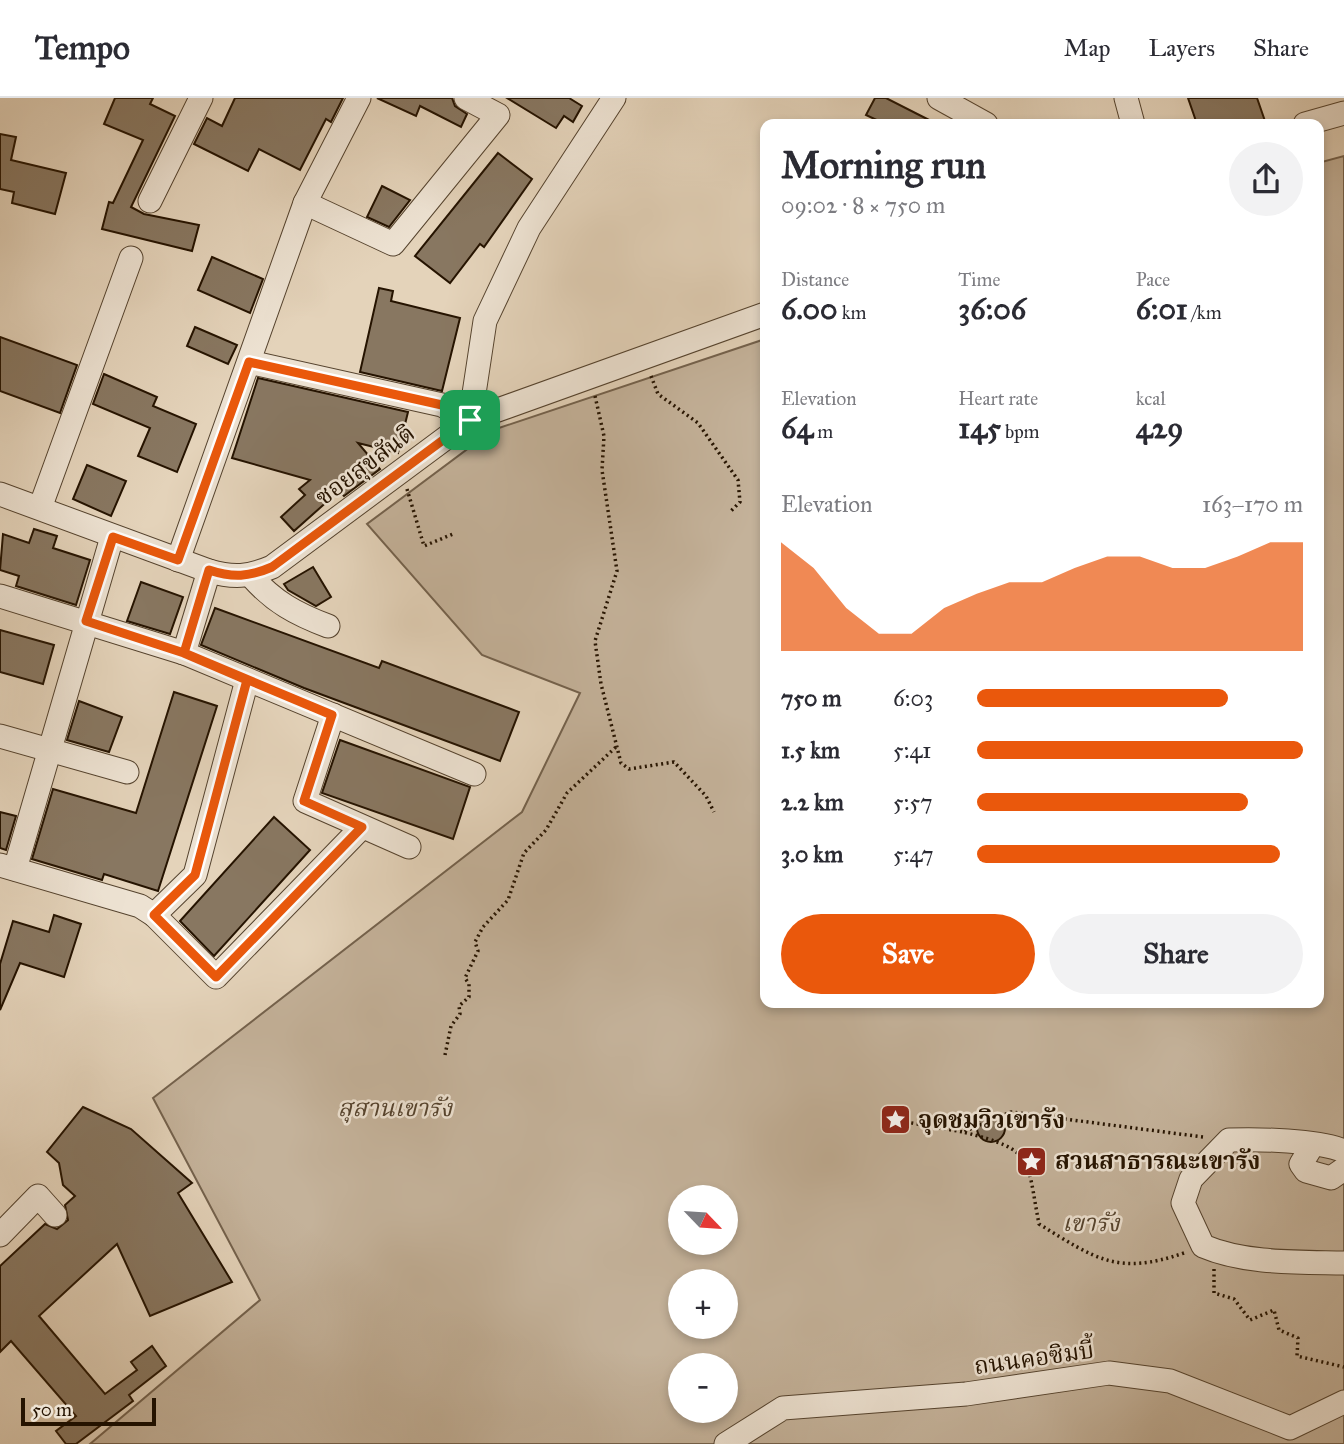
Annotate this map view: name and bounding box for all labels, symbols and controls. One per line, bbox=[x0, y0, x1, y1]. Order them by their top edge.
text: Tempo bbox=[35, 28, 130, 68]
text: Map bbox=[1064, 33, 1111, 63]
text: Layers bbox=[1149, 33, 1215, 63]
text: Share bbox=[1253, 33, 1309, 63]
text: Morning run bbox=[781, 142, 986, 188]
button: share bbox=[1229, 142, 1303, 216]
text: 09:02 · 8 × 750 m bbox=[781, 191, 945, 219]
text: Distance bbox=[781, 268, 849, 291]
text: Time bbox=[958, 268, 1000, 291]
text: Pace bbox=[1136, 268, 1170, 291]
text: 6.00 bbox=[781, 291, 838, 327]
text: 36:06 bbox=[958, 291, 1026, 327]
text: 6:01 bbox=[1136, 291, 1188, 327]
text: km bbox=[838, 301, 866, 324]
text: /km bbox=[1188, 301, 1222, 324]
text: Elevation bbox=[781, 387, 856, 410]
text: Heart rate bbox=[958, 387, 1038, 410]
text: kcal bbox=[1136, 387, 1166, 410]
pin bbox=[440, 390, 500, 450]
icon: arrive bbox=[451, 401, 489, 439]
text: 64 bbox=[781, 410, 813, 446]
text: 145 bbox=[958, 410, 1001, 446]
text: 429 bbox=[1136, 410, 1183, 446]
street label: ซอยสุขสันติ bbox=[309, 418, 421, 512]
text: m bbox=[813, 420, 833, 443]
text: bpm bbox=[1001, 420, 1040, 443]
text: Elevation bbox=[781, 490, 872, 518]
text: 163–170 m bbox=[1202, 490, 1303, 518]
text: 750 m bbox=[781, 684, 842, 712]
text: 6:03 bbox=[893, 684, 933, 712]
text: 1.5 km bbox=[781, 736, 840, 764]
text: 5:41 bbox=[893, 736, 931, 764]
text: 2.2 km bbox=[781, 788, 844, 816]
text: 5:57 bbox=[893, 788, 932, 816]
text: 3.0 km bbox=[781, 840, 843, 868]
text: 5:47 bbox=[893, 840, 934, 868]
button: Save bbox=[781, 914, 1035, 994]
button: Share bbox=[1049, 914, 1303, 994]
park label: สุสานเขารัง bbox=[338, 1093, 453, 1124]
place icon: จุดชมวิวเขารัง bbox=[878, 1103, 912, 1137]
place label: จุดชมวิวเขารัง bbox=[918, 1105, 1065, 1135]
place icon: สวนสาธารณะเขารัง bbox=[1015, 1144, 1049, 1178]
place label: สวนสาธารณะเขารัง bbox=[1055, 1146, 1260, 1176]
north arrow bbox=[668, 1185, 738, 1255]
map controls bbox=[668, 1185, 738, 1423]
park label: เขารัง bbox=[1062, 1208, 1121, 1238]
button: + bbox=[668, 1269, 738, 1339]
street label: ถนนคอซิมบี้ bbox=[972, 1332, 1097, 1381]
button: − bbox=[668, 1353, 738, 1423]
scale bar bbox=[21, 1395, 156, 1427]
text: 50 m bbox=[32, 1398, 72, 1421]

